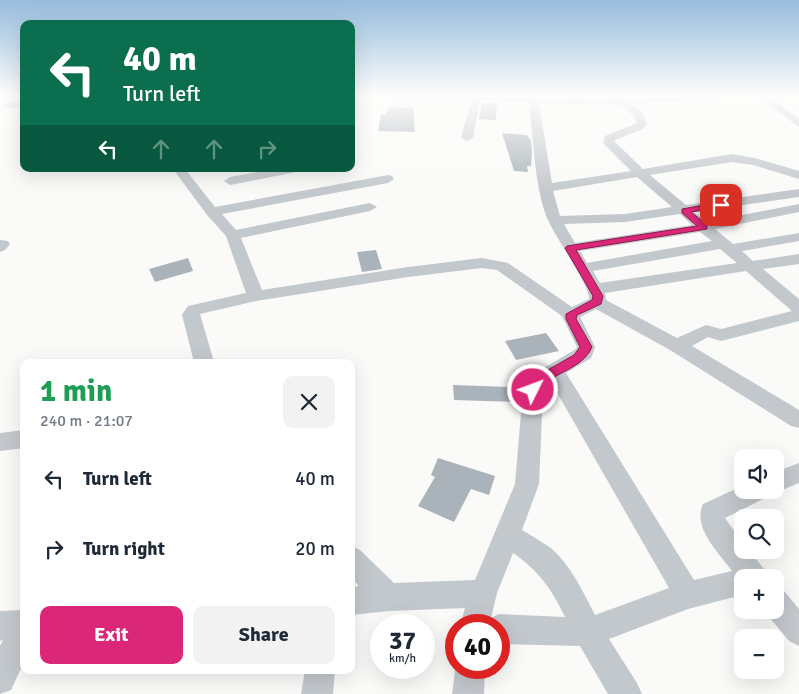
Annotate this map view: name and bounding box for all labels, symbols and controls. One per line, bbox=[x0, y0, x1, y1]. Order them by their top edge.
text: 40 m bbox=[123, 37, 197, 80]
icon: left bbox=[40, 40, 105, 105]
text: Turn left bbox=[123, 80, 201, 107]
icon: left bbox=[94, 135, 122, 163]
icon: ahead bbox=[147, 135, 175, 163]
icon: ahead bbox=[200, 135, 228, 163]
icon: right bbox=[253, 135, 281, 163]
pin bbox=[700, 184, 742, 226]
icon: arrive bbox=[707, 191, 735, 219]
position arrow bbox=[506, 363, 558, 415]
text: 1 min bbox=[40, 373, 112, 410]
button: close bbox=[283, 376, 335, 428]
text: 240 m · 21:07 bbox=[40, 411, 133, 431]
map controls bbox=[734, 449, 784, 679]
button: sound bbox=[734, 449, 784, 499]
icon: left bbox=[40, 465, 68, 493]
text: Turn left bbox=[83, 467, 152, 491]
text: 40 m bbox=[295, 467, 335, 491]
button: search bbox=[734, 509, 784, 559]
icon: right bbox=[40, 535, 68, 563]
text: Turn right bbox=[83, 537, 165, 561]
text: 20 m bbox=[295, 537, 335, 561]
button: + bbox=[734, 569, 784, 619]
button: Exit bbox=[40, 606, 183, 664]
button: Share bbox=[193, 606, 335, 664]
speed limit sign: 40 bbox=[445, 614, 510, 679]
text: 37 bbox=[389, 625, 416, 656]
button: − bbox=[734, 629, 784, 679]
text: km/h bbox=[389, 651, 416, 666]

